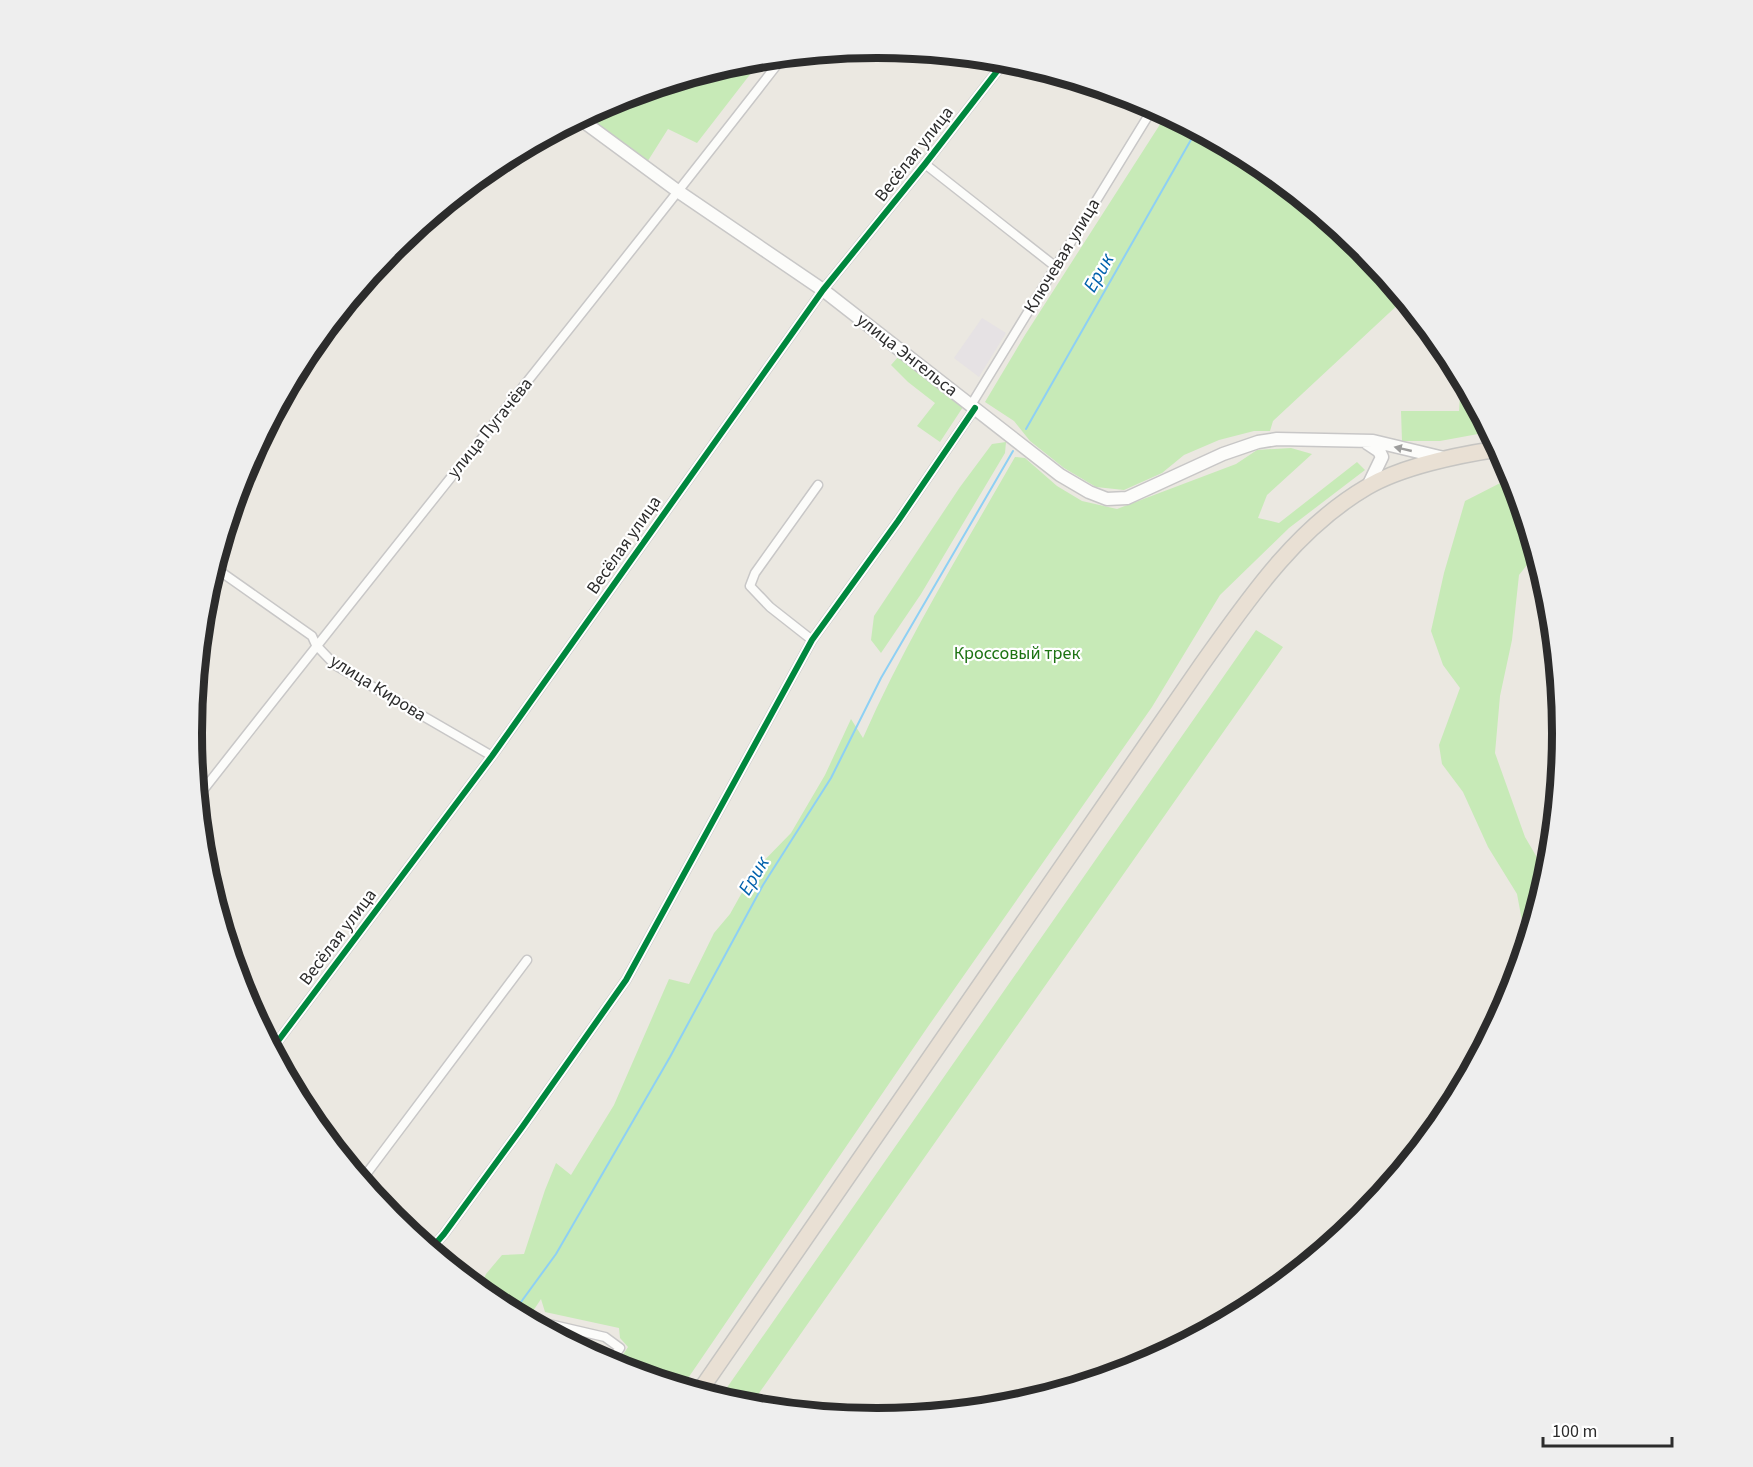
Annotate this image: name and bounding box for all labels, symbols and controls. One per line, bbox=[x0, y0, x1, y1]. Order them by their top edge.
street label: Весёлая улица bbox=[869, 101, 959, 207]
street label: Ключевая улица bbox=[1018, 194, 1106, 318]
water label: Ерик bbox=[1077, 248, 1122, 298]
street label: улица Энгельса bbox=[851, 308, 963, 402]
street label: улица Пугачёва bbox=[442, 372, 538, 484]
one-way arrow bbox=[1394, 443, 1412, 453]
street label: Весёлая улица bbox=[581, 491, 667, 599]
park label: Кроссовый трек bbox=[954, 641, 1080, 666]
street label: улица Кирова bbox=[325, 648, 431, 728]
water label: Ерик bbox=[732, 851, 777, 901]
street label: Весёлая улица bbox=[293, 884, 383, 990]
scale bar bbox=[1543, 1410, 1672, 1448]
text: 100 m bbox=[1552, 1419, 1597, 1444]

